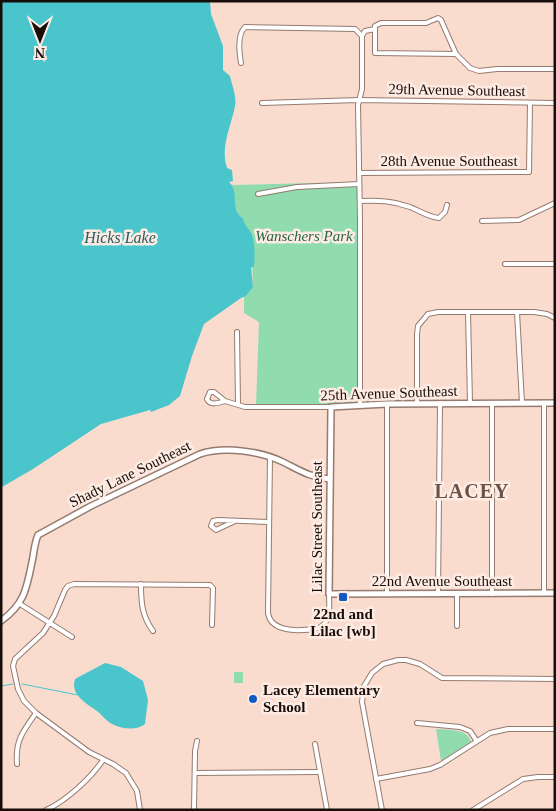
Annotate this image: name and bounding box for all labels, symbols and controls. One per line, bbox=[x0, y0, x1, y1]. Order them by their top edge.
north arrow bbox=[15, 15, 65, 65]
text: N bbox=[35, 45, 45, 60]
street label: 29th Avenue Southeast bbox=[388, 81, 527, 99]
street label: 28th Avenue Southeast bbox=[380, 153, 518, 169]
park label: Wanschers Park bbox=[255, 228, 353, 244]
water label: Hicks Lake bbox=[83, 229, 156, 246]
street label: 25th Avenue Southeast bbox=[320, 383, 459, 403]
street label: Shady Lane Southeast bbox=[67, 437, 194, 510]
street label: Lilac Street Southeast bbox=[309, 460, 325, 593]
district label: LACEY bbox=[434, 480, 510, 502]
street label: 22nd Avenue Southeast bbox=[372, 573, 513, 589]
marker: 22nd and Lilac [wb] bbox=[337, 591, 349, 603]
place label: 22nd and Lilac [wb] bbox=[310, 606, 376, 639]
place label: Lacey Elementary School bbox=[263, 682, 381, 715]
marker: Lacey Elementary School bbox=[247, 693, 259, 705]

